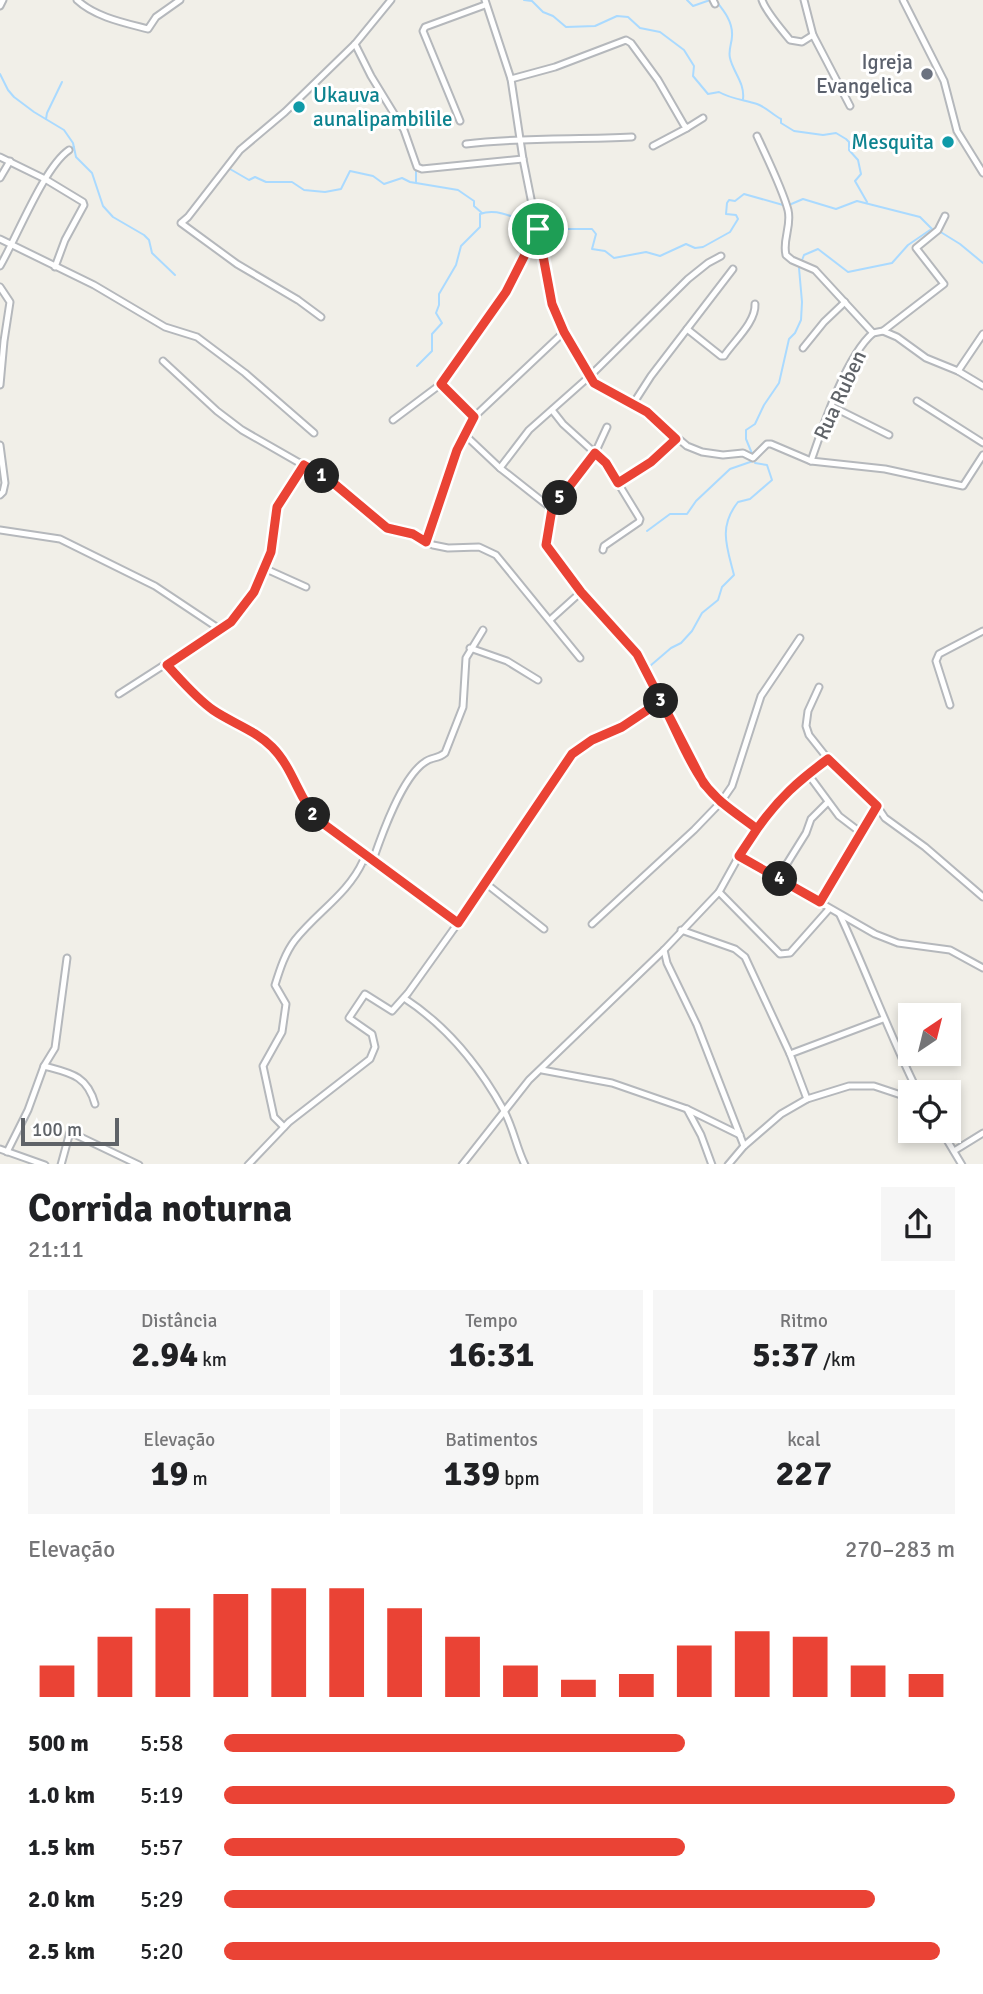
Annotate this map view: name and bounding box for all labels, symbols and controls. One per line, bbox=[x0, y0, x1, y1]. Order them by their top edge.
place label: Igreja Evangelica bbox=[816, 49, 913, 99]
marker: Igreja Evangelica bbox=[919, 66, 935, 82]
place label: Ukauva aunalipambilile bbox=[313, 82, 453, 132]
marker: Ukauva aunalipambilile bbox=[291, 99, 307, 115]
place label: Mesquita bbox=[851, 129, 934, 155]
marker: Mesquita bbox=[940, 134, 956, 150]
pin bbox=[508, 199, 568, 259]
icon: arrive bbox=[519, 210, 557, 248]
street label: Rua Ruben bbox=[808, 346, 872, 444]
pin: 1 bbox=[304, 458, 340, 494]
text: 1 bbox=[316, 463, 327, 487]
pin: 5 bbox=[542, 480, 578, 516]
text: 5 bbox=[554, 485, 565, 509]
pin: 3 bbox=[644, 684, 678, 718]
text: 3 bbox=[655, 688, 666, 712]
pin: 2 bbox=[296, 798, 330, 832]
text: 2 bbox=[307, 802, 318, 826]
pin: 4 bbox=[762, 862, 798, 896]
text: 4 bbox=[774, 866, 785, 890]
north arrow bbox=[898, 1003, 961, 1066]
map controls bbox=[898, 1003, 961, 1143]
button: locate bbox=[898, 1080, 961, 1143]
scale bar bbox=[21, 1115, 119, 1147]
text: 100 m bbox=[32, 1118, 82, 1142]
text: Corrida noturna bbox=[28, 1185, 292, 1232]
button: share bbox=[881, 1187, 955, 1261]
text: 21:11 bbox=[28, 1235, 84, 1264]
text: Distância bbox=[141, 1309, 217, 1333]
text: Tempo bbox=[465, 1309, 518, 1333]
text: Ritmo bbox=[780, 1309, 828, 1333]
text: 2.94 bbox=[131, 1333, 198, 1376]
text: 16:31 bbox=[449, 1333, 534, 1376]
text: 5:37 bbox=[752, 1333, 819, 1376]
text: km bbox=[198, 1348, 227, 1372]
text: /km bbox=[819, 1348, 856, 1372]
text: Elevação bbox=[143, 1428, 215, 1452]
text: Batimentos bbox=[445, 1428, 538, 1452]
text: kcal bbox=[787, 1428, 820, 1452]
text: 19 bbox=[151, 1452, 188, 1495]
text: 139 bbox=[443, 1452, 500, 1495]
text: 227 bbox=[775, 1452, 832, 1495]
text: m bbox=[188, 1467, 208, 1491]
text: bpm bbox=[500, 1467, 540, 1491]
text: Elevação bbox=[28, 1535, 115, 1564]
text: 270–283 m bbox=[845, 1535, 955, 1564]
text: 500 m bbox=[28, 1729, 89, 1758]
text: 5:58 bbox=[140, 1729, 183, 1758]
text: 1.0 km bbox=[28, 1781, 95, 1810]
text: 5:19 bbox=[140, 1781, 183, 1810]
text: 1.5 km bbox=[28, 1833, 95, 1862]
text: 5:57 bbox=[140, 1833, 183, 1862]
text: 2.0 km bbox=[28, 1885, 95, 1914]
text: 5:29 bbox=[140, 1885, 183, 1914]
text: 2.5 km bbox=[28, 1937, 95, 1966]
text: 5:20 bbox=[140, 1937, 183, 1966]

